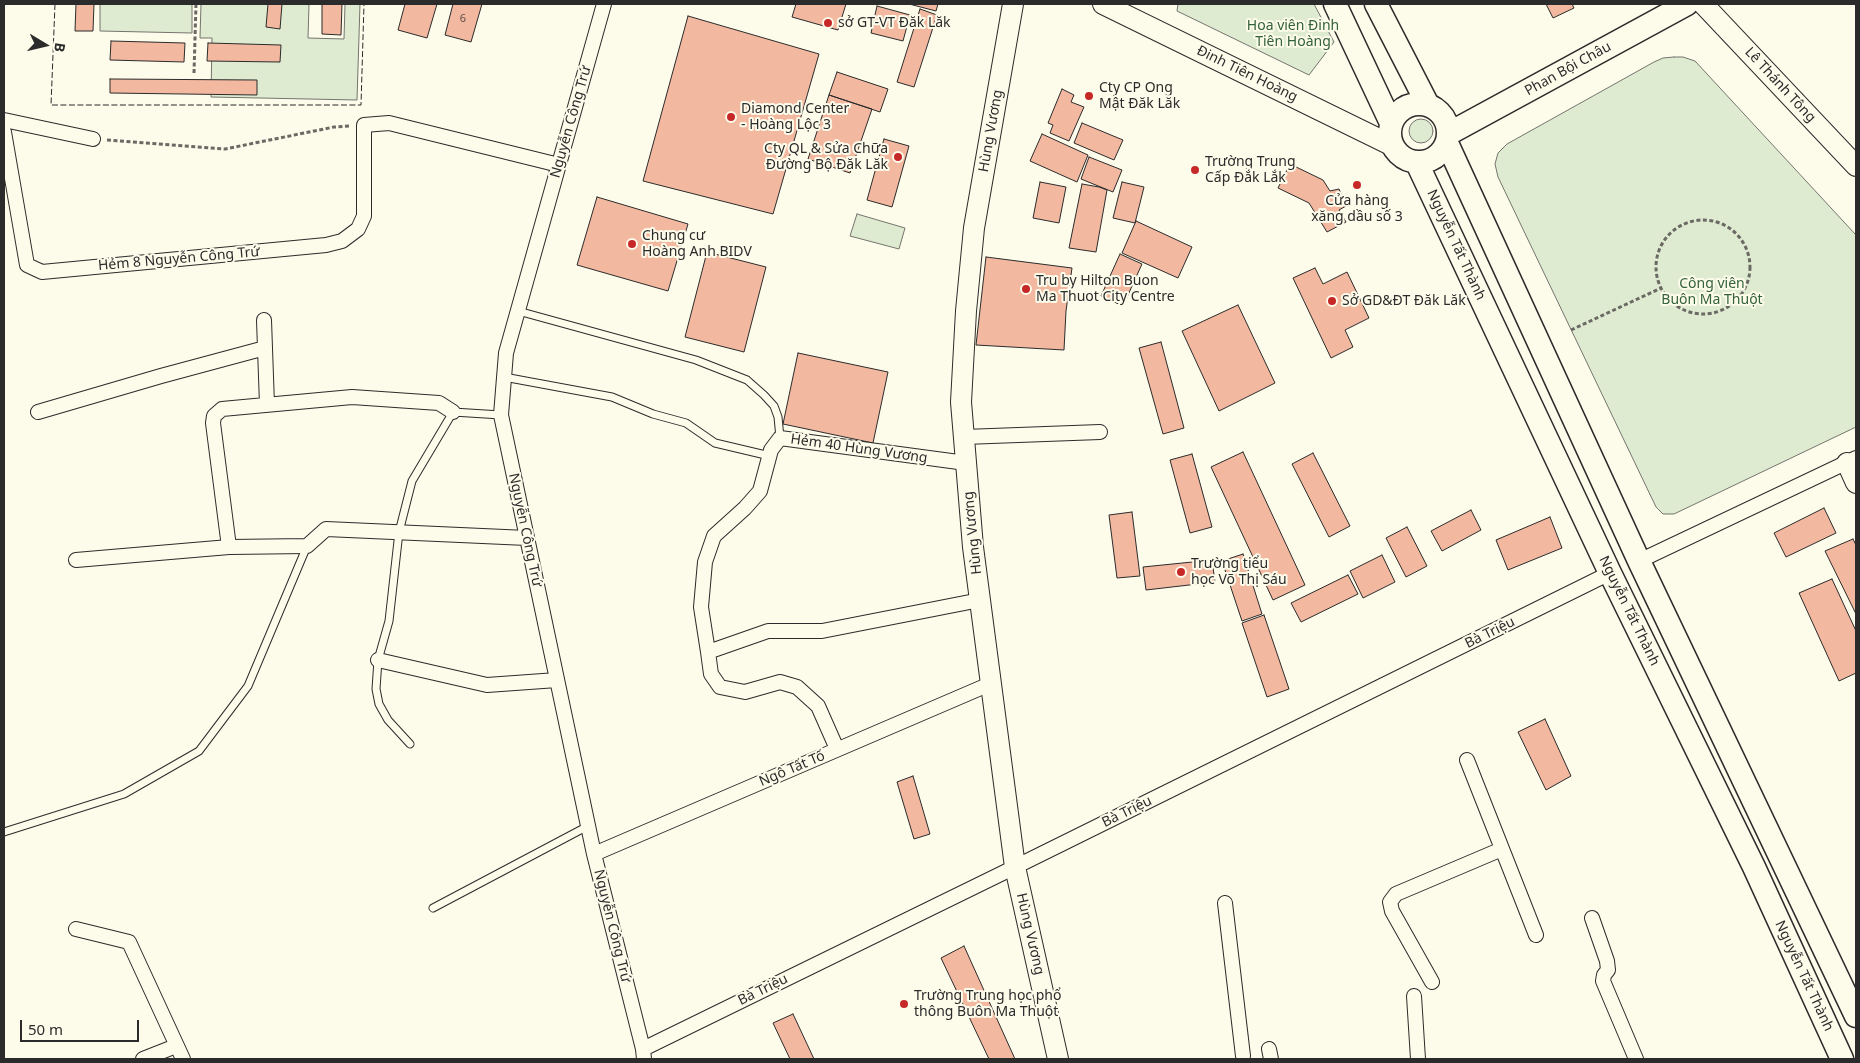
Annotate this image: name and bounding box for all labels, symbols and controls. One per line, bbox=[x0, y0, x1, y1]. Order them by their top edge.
house number: 6 bbox=[460, 12, 466, 26]
place label: sở GT-VT Đăk Lăk bbox=[838, 15, 951, 31]
marker: sở GT-VT Đăk Lăk bbox=[822, 17, 834, 29]
park label: Hoa viên Đinh Tiên Hoàng bbox=[1247, 18, 1339, 50]
north arrow bbox=[20, 20, 70, 70]
street label: Phan Bội Châu bbox=[1522, 38, 1614, 100]
text: B bbox=[50, 41, 70, 54]
street label: Đinh Tiên Hoàng bbox=[1194, 42, 1300, 106]
street label: Lê Thánh Tông bbox=[1741, 44, 1819, 126]
street label: Nguyễn Công Trứ bbox=[547, 64, 595, 180]
place label: Cty CP Ong Mật Đăk Lăk bbox=[1099, 80, 1180, 112]
street label: Hùng Vương bbox=[975, 88, 1007, 174]
marker: Cty CP Ong Mật Đăk Lăk bbox=[1083, 90, 1095, 102]
place label: Diamond Center - Hoàng Lộc 3 bbox=[741, 101, 849, 134]
marker: Diamond Center - Hoàng Lộc 3 bbox=[725, 111, 737, 123]
place label: Cty QL & Sửa Chữa Đường Bộ Đăk Lăk bbox=[764, 141, 888, 174]
marker: Cty QL & Sửa Chữa Đường Bộ Đăk Lăk bbox=[892, 151, 904, 163]
place label: Trường Trung Cấp Đắk Lắk bbox=[1205, 154, 1296, 186]
marker: Trường Trung Cấp Đắk Lắk bbox=[1189, 164, 1201, 176]
marker: Cửa hàng xăng dầu số 3 bbox=[1351, 179, 1363, 191]
street label: Nguyễn Tất Thành bbox=[1423, 187, 1489, 303]
place label: Cửa hàng xăng dầu số 3 bbox=[1311, 193, 1403, 226]
place label: Chung cư Hoàng Anh BIDV bbox=[642, 228, 752, 260]
marker: Chung cư Hoàng Anh BIDV bbox=[626, 238, 638, 250]
street label: Hẻm 8 Nguyễn Công Trứ bbox=[97, 244, 261, 274]
place label: Tru by Hilton Buon Ma Thuot City Centre bbox=[1036, 273, 1175, 306]
park label: Công viên Buôn Ma Thuột bbox=[1661, 276, 1763, 308]
marker: Tru by Hilton Buon Ma Thuot City Centre bbox=[1020, 283, 1032, 295]
place label: Sở GD&ĐT Đăk Lăk bbox=[1342, 293, 1466, 309]
marker: Sở GD&ĐT Đăk Lăk bbox=[1326, 295, 1338, 307]
street label: Hẻm 40 Hùng Vương bbox=[789, 431, 929, 467]
street label: Nguyễn Công Trứ bbox=[505, 472, 545, 588]
street label: Hùng Vương bbox=[960, 491, 986, 575]
street label: Nguyễn Tất Thành bbox=[1595, 553, 1663, 669]
place label: Trường tiểu học Võ Thị Sáu bbox=[1191, 556, 1287, 588]
marker: Trường tiểu học Võ Thị Sáu bbox=[1175, 566, 1187, 578]
street label: Bà Triệu bbox=[1462, 614, 1518, 652]
street label: Ngô Tất Tố bbox=[757, 748, 827, 790]
street label: Bà Triệu bbox=[1099, 793, 1155, 831]
street label: Nguyễn Công Trứ bbox=[590, 868, 634, 984]
street label: Hùng Vương bbox=[1012, 891, 1048, 977]
street label: Nguyễn Tất Thành bbox=[1771, 918, 1837, 1034]
street label: Bà Triệu bbox=[735, 971, 791, 1009]
place label: Trường Trung học phổ thông Buôn Ma Thuột bbox=[914, 988, 1061, 1020]
marker: Trường Trung học phổ thông Buôn Ma Thuột bbox=[898, 998, 910, 1010]
scale bar bbox=[22, 1010, 141, 1042]
text: 50 m bbox=[28, 1019, 63, 1039]

